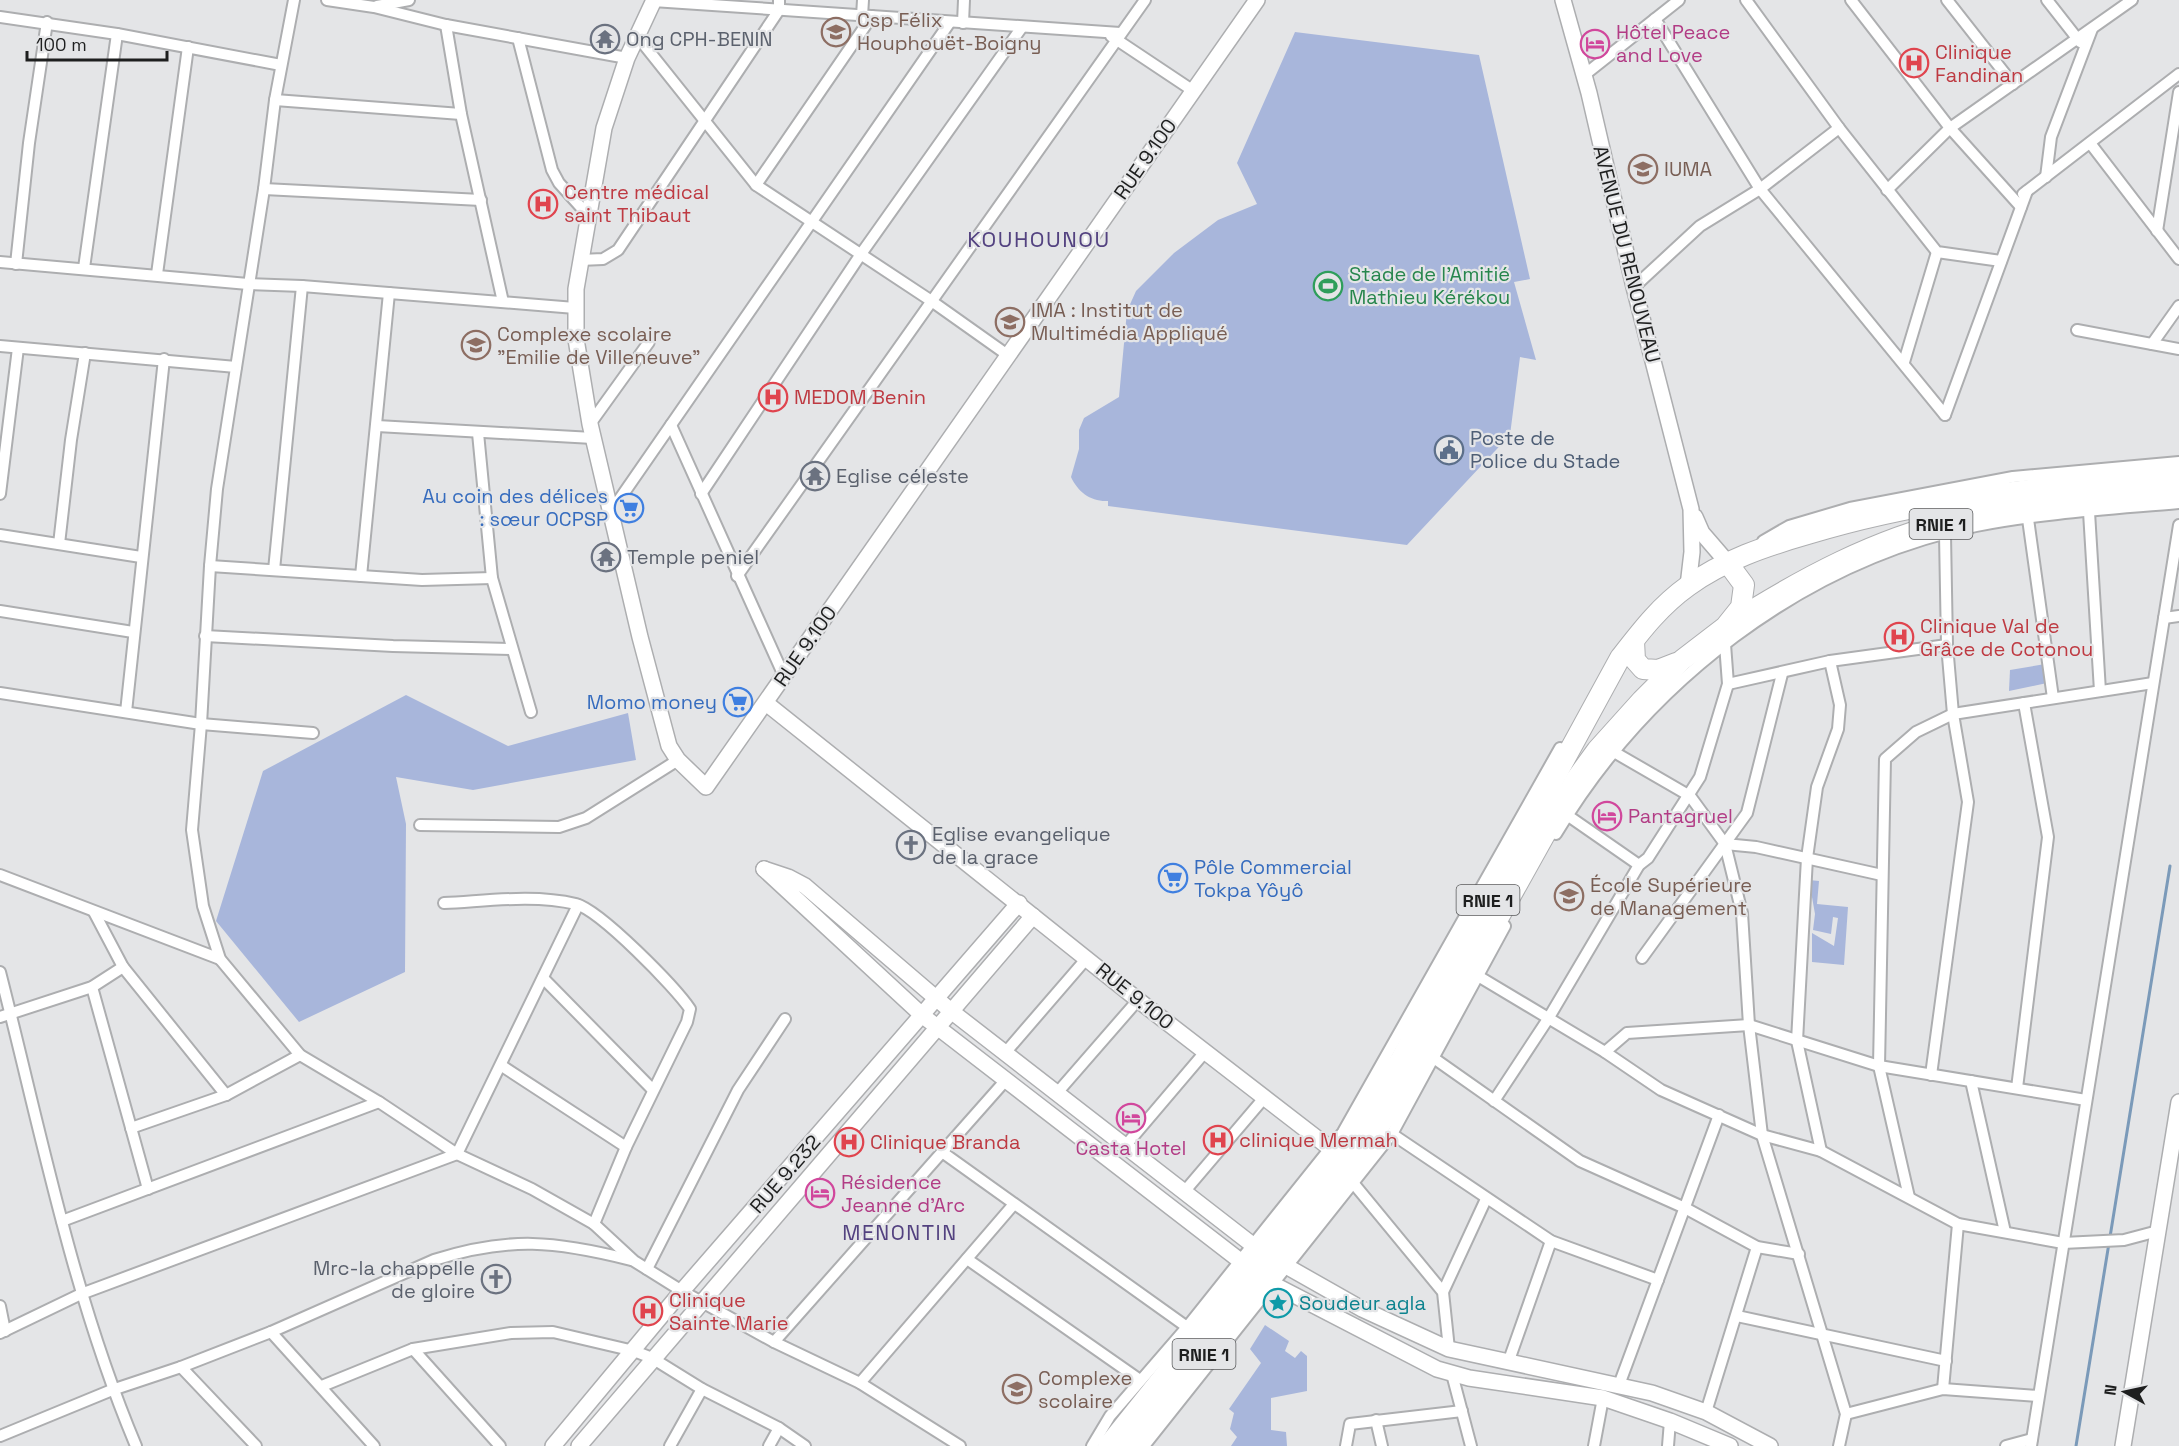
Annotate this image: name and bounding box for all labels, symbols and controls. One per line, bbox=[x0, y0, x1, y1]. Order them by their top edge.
place label: Csp Félix Houphouët-Boigny bbox=[857, 7, 1042, 56]
school or university icon: Csp Félix Houphouët-Boigny bbox=[820, 16, 852, 48]
place label: Hôtel Peace and Love bbox=[1616, 19, 1730, 68]
temple icon: Ong CPH-BENIN bbox=[589, 23, 621, 55]
scale bar bbox=[27, 24, 166, 62]
place label: Ong CPH-BENIN bbox=[626, 26, 773, 52]
hotel icon: Hôtel Peace and Love bbox=[1579, 28, 1611, 60]
text: 100 m bbox=[36, 33, 87, 56]
place label: Clinique Fandinan bbox=[1935, 39, 2023, 88]
hospital icon: Clinique Fandinan bbox=[1898, 47, 1930, 79]
street label: RUE 9.100 bbox=[1108, 114, 1182, 204]
street label: AVENUE DU RENOUVEAU bbox=[1587, 143, 1667, 365]
school or university icon: IUMA bbox=[1627, 153, 1659, 185]
place label: IUMA bbox=[1664, 156, 1713, 182]
place label: Centre médical saint Thibaut bbox=[564, 179, 709, 228]
hospital icon: Centre médical saint Thibaut bbox=[527, 188, 559, 220]
district label: KOUHOUNOU bbox=[967, 225, 1111, 253]
place label: Stade de l'Amitié Mathieu Kérékou bbox=[1349, 261, 1510, 310]
sports icon: Stade de l'Amitié Mathieu Kérékou bbox=[1312, 270, 1344, 302]
place label: IMA : Institut de Multimédia Appliqué bbox=[1031, 297, 1228, 346]
school or university icon: IMA : Institut de Multimédia Appliqué bbox=[994, 306, 1026, 338]
place label: Complexe scolaire "Emilie de Villeneuve" bbox=[497, 321, 701, 370]
school or university icon: Complexe scolaire "Emilie de Villeneuve" bbox=[460, 329, 492, 361]
hospital icon: MEDOM Benin bbox=[757, 381, 789, 413]
place label: MEDOM Benin bbox=[794, 384, 926, 410]
place label: Poste de Police du Stade bbox=[1470, 425, 1620, 474]
public building icon: Poste de Police du Stade bbox=[1433, 434, 1465, 466]
temple icon: Eglise céleste bbox=[799, 460, 831, 492]
place label: Eglise céleste bbox=[836, 463, 969, 489]
place label: Au coin des délices : sœur OCPSP bbox=[422, 483, 608, 532]
supermarket icon: Au coin des délices : sœur OCPSP bbox=[613, 492, 645, 524]
road number: RNIE 1 bbox=[1910, 509, 1972, 539]
temple icon: Temple peniel bbox=[590, 541, 622, 573]
place label: Temple peniel bbox=[627, 544, 759, 570]
street label: RUE 9.100 bbox=[768, 601, 842, 691]
place label: Clinique Val de Grâce de Cotonou bbox=[1920, 613, 2093, 662]
hospital icon: Clinique Val de Grâce de Cotonou bbox=[1883, 621, 1915, 653]
supermarket icon: Momo money bbox=[722, 686, 754, 718]
place label: Momo money bbox=[587, 689, 717, 715]
hotel icon: Pantagruel bbox=[1591, 800, 1623, 832]
place label: Pantagruel bbox=[1628, 803, 1733, 829]
place label: Eglise evangelique de la grace bbox=[932, 821, 1111, 870]
church icon: Eglise evangelique de la grace bbox=[895, 829, 927, 861]
place label: Pôle Commercial Tokpa Yôyô bbox=[1194, 854, 1352, 903]
supermarket icon: Pôle Commercial Tokpa Yôyô bbox=[1157, 862, 1189, 894]
place label: École Supérieure de Management bbox=[1590, 872, 1752, 921]
school or university icon: École Supérieure de Management bbox=[1553, 880, 1585, 912]
road number: RNIE 1 bbox=[1456, 885, 1520, 915]
street label: RUE 9.100 bbox=[1091, 957, 1179, 1035]
hotel icon: Casta Hotel bbox=[1115, 1102, 1147, 1134]
hospital icon: clinique Mermah bbox=[1202, 1124, 1234, 1156]
hospital icon: Clinique Branda bbox=[833, 1126, 865, 1158]
place label: clinique Mermah bbox=[1239, 1127, 1398, 1153]
street label: RUE 9.232 bbox=[744, 1129, 826, 1219]
place label: Clinique Branda bbox=[870, 1129, 1020, 1155]
place label: Casta Hotel bbox=[1075, 1135, 1187, 1161]
place label: Résidence Jeanne d'Arc bbox=[841, 1169, 965, 1218]
hotel icon: Résidence Jeanne d'Arc bbox=[804, 1177, 836, 1209]
district label: MENONTIN bbox=[842, 1219, 958, 1246]
place label: Mrc-la chappelle de gloire bbox=[313, 1255, 475, 1304]
church icon: Mrc-la chappelle de gloire bbox=[480, 1263, 512, 1295]
place label: Clinique Sainte Marie bbox=[669, 1287, 789, 1336]
place icon: Soudeur agla bbox=[1262, 1287, 1294, 1319]
place label: Soudeur agla bbox=[1299, 1290, 1426, 1316]
hospital icon: Clinique Sainte Marie bbox=[632, 1295, 664, 1327]
road number: RNIE 1 bbox=[1172, 1339, 1236, 1369]
north arrow bbox=[2095, 1362, 2155, 1422]
place label: Complexe scolaire bbox=[1038, 1365, 1132, 1414]
school or university icon: Complexe scolaire bbox=[1001, 1373, 1033, 1405]
text: N bbox=[2099, 1383, 2122, 1397]

